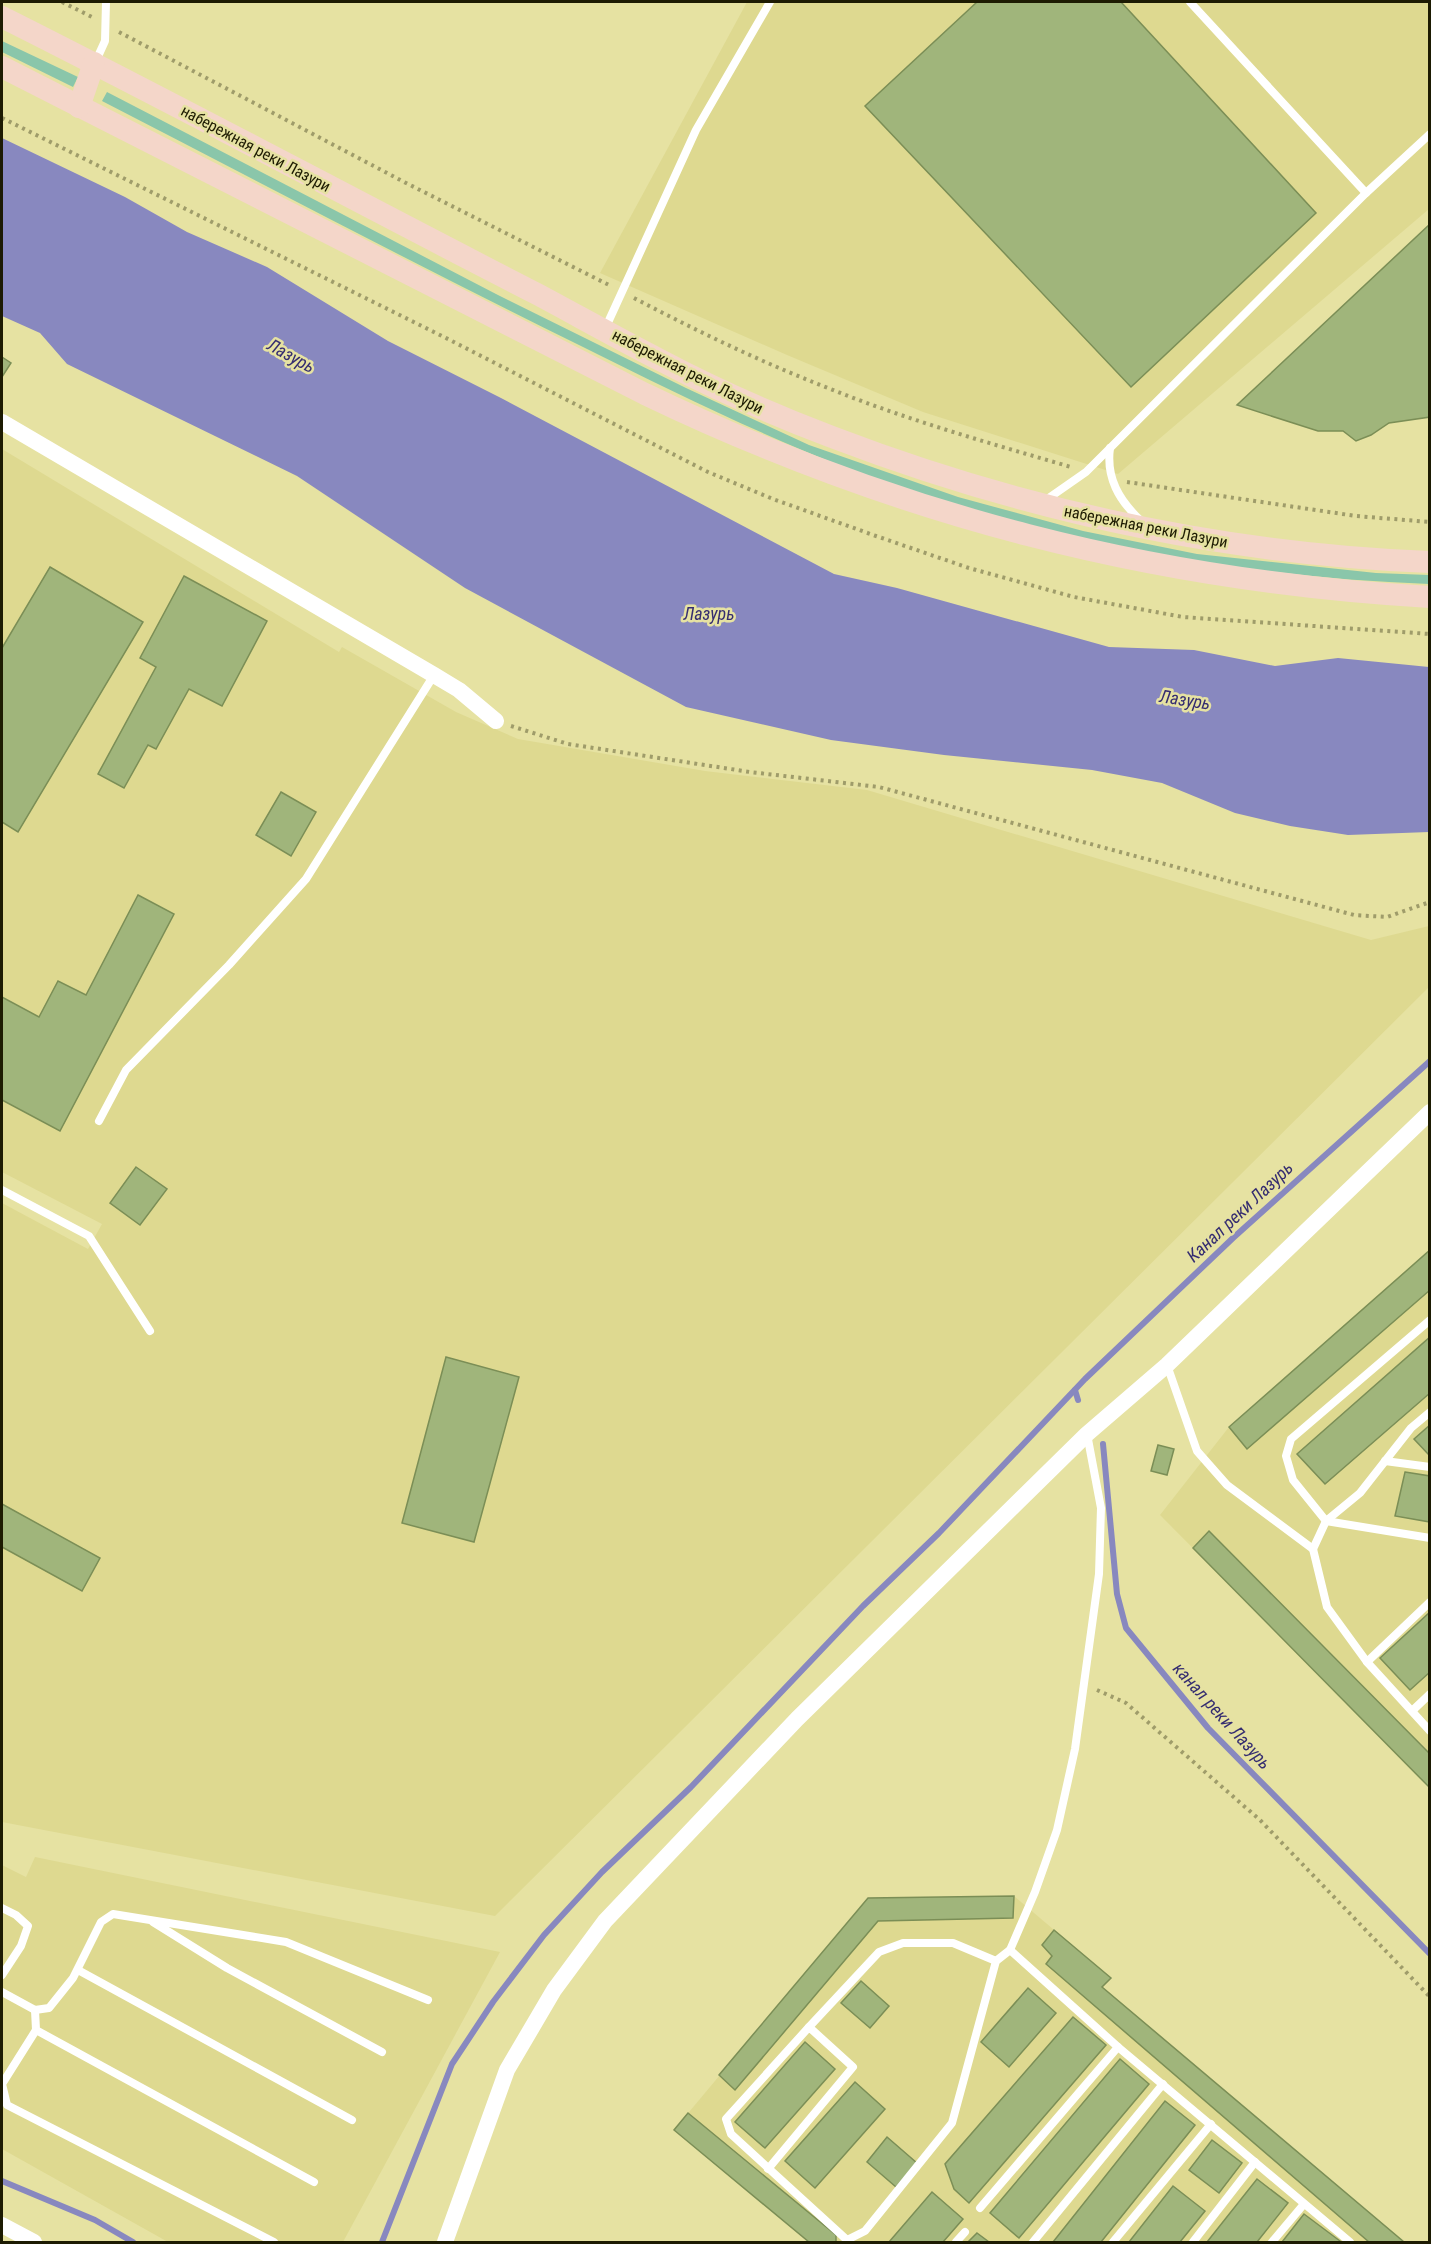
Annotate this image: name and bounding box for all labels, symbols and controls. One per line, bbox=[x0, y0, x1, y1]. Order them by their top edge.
street label: набережная реки Лазури bbox=[178, 101, 334, 196]
street label: набережная реки Лазури bbox=[609, 325, 766, 418]
water label: Лазурь bbox=[263, 333, 319, 377]
street label: набережная реки Лазури bbox=[1062, 501, 1229, 552]
water label: Лазурь bbox=[682, 603, 735, 624]
water label: Лазурь bbox=[1157, 685, 1212, 714]
water label: Канал реки Лазурь bbox=[1182, 1157, 1297, 1266]
water label: канал реки Лазурь bbox=[1169, 1658, 1276, 1773]

